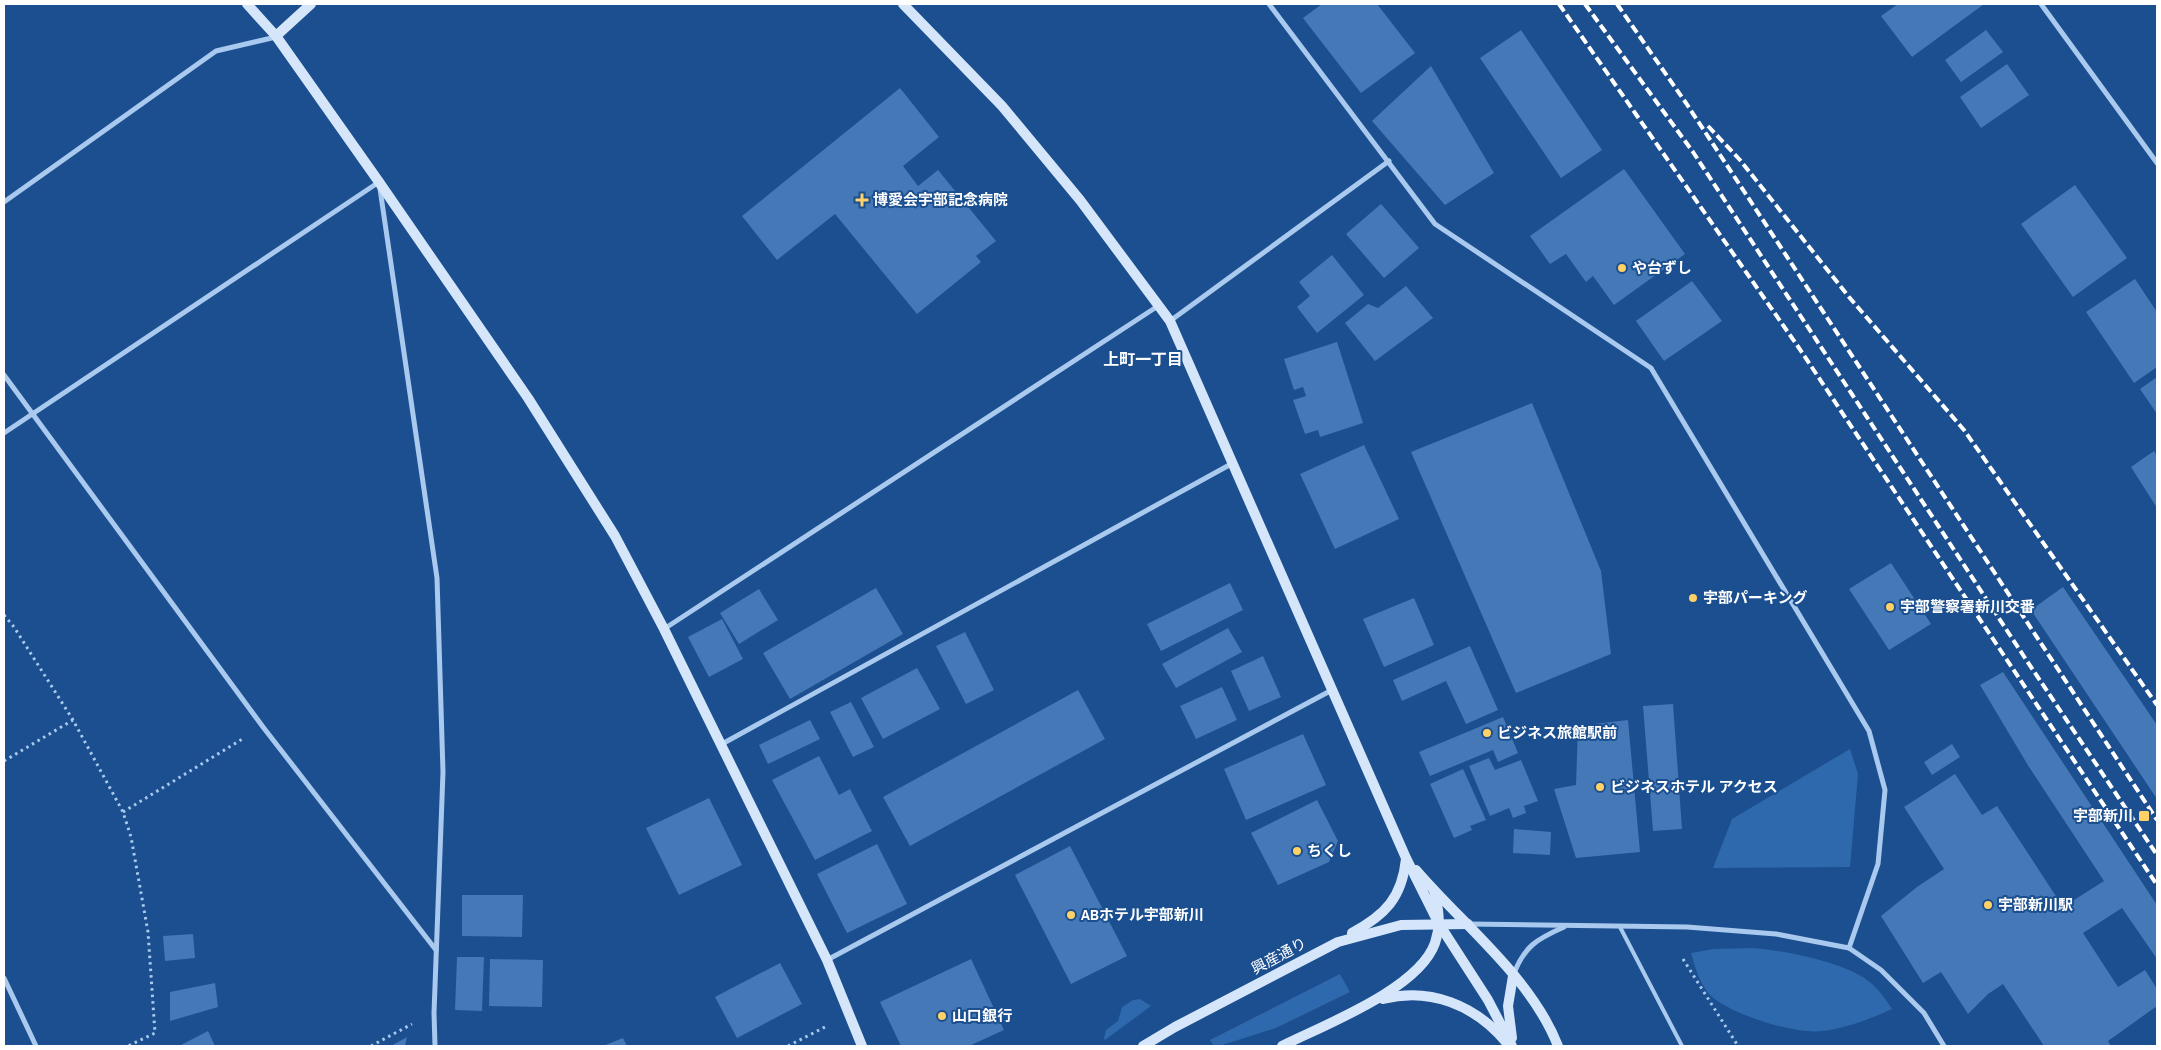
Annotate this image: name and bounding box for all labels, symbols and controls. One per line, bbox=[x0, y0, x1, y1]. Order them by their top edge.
place label: 博愛会宇部記念病院 bbox=[873, 189, 1008, 210]
marker: 博愛会宇部記念病院 bbox=[855, 193, 869, 207]
place label: や台ずし bbox=[1632, 257, 1692, 278]
marker: や台ずし bbox=[1616, 262, 1628, 274]
district label: 上町一丁目 bbox=[1103, 348, 1183, 370]
place label: 宇部パーキング bbox=[1703, 587, 1808, 608]
marker: 宇部パーキング bbox=[1687, 592, 1699, 604]
place label: 宇部警察署新川交番 bbox=[1900, 596, 2035, 617]
marker: 宇部警察署新川交番 bbox=[1884, 601, 1896, 613]
place label: ビジネス旅館駅前 bbox=[1497, 722, 1617, 743]
marker: ビジネス旅館駅前 bbox=[1481, 727, 1493, 739]
place label: ビジネスホテル アクセス bbox=[1610, 776, 1778, 797]
marker: ビジネスホテル アクセス bbox=[1594, 781, 1606, 793]
place label: 宇部新川 bbox=[2073, 805, 2133, 826]
marker: 宇部新川 bbox=[2137, 809, 2151, 823]
place label: ちくし bbox=[1307, 840, 1352, 861]
marker: ちくし bbox=[1291, 845, 1303, 857]
place label: 宇部新川駅 bbox=[1998, 894, 2073, 915]
marker: 宇部新川駅 bbox=[1982, 899, 1994, 911]
place label: ABホテル宇部新川 bbox=[1081, 904, 1204, 925]
marker: ABホテル宇部新川 bbox=[1065, 909, 1077, 921]
street label: 興産通り bbox=[1247, 932, 1310, 979]
place label: 山口銀行 bbox=[952, 1005, 1012, 1026]
marker: 山口銀行 bbox=[936, 1010, 948, 1022]

